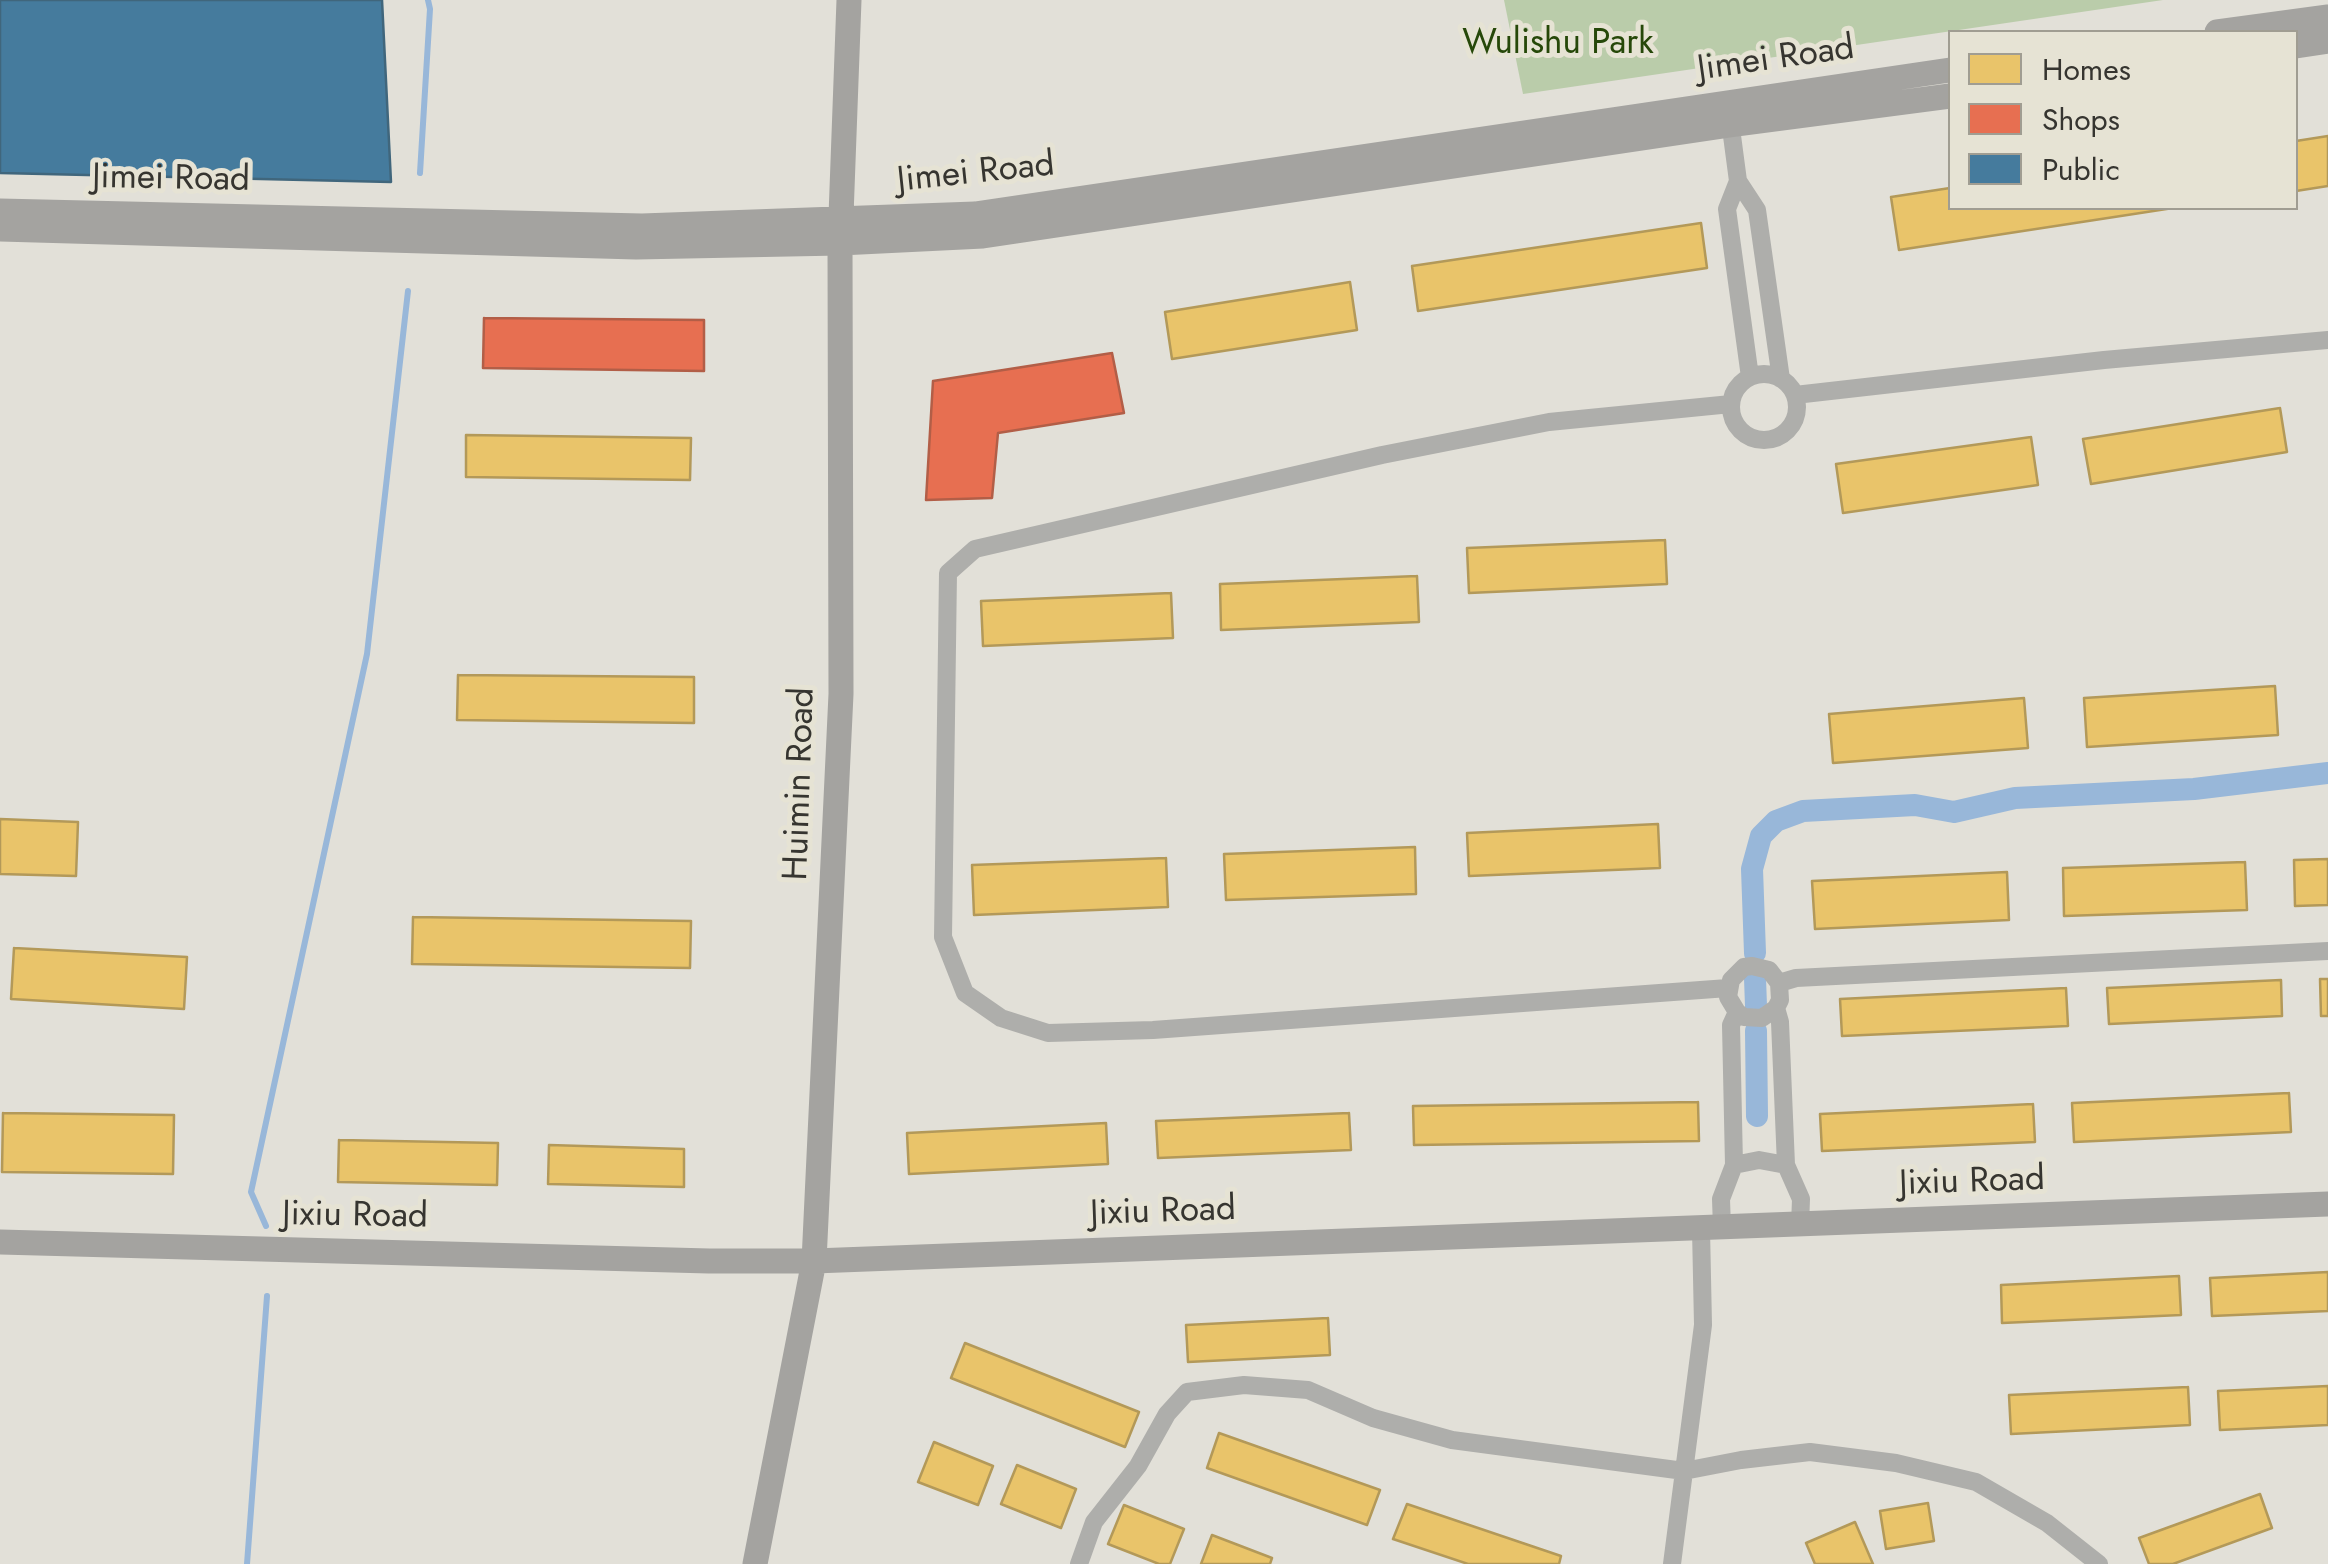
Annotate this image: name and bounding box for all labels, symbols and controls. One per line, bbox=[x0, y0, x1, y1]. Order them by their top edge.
park label: Wulishu Park bbox=[1462, 24, 1654, 66]
street label: Jimei Road bbox=[1695, 28, 1857, 92]
legend bbox=[1948, 30, 2298, 210]
text: Homes bbox=[2042, 48, 2131, 91]
text: Shops bbox=[2042, 98, 2120, 141]
street label: Jimei Road bbox=[895, 145, 1057, 203]
text: Public bbox=[2042, 148, 2120, 191]
street label: Jimei Road bbox=[92, 158, 250, 202]
street label: Huimin Road bbox=[777, 687, 825, 881]
street label: Jixiu Road bbox=[1898, 1159, 2046, 1207]
street label: Jixiu Road bbox=[1089, 1189, 1237, 1237]
street label: Jixiu Road bbox=[282, 1195, 428, 1239]

